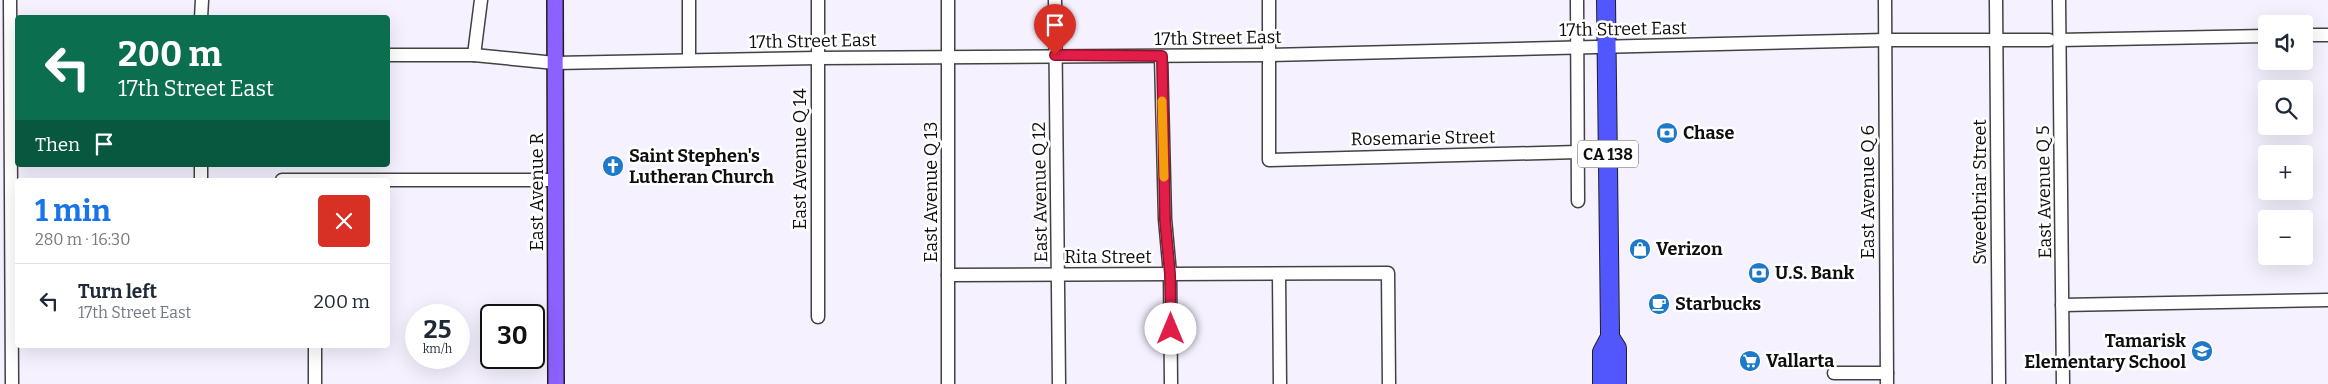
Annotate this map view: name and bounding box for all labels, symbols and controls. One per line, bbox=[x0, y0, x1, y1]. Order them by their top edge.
pin bbox=[1034, 4, 1076, 55]
icon: arrive bbox=[1041, 11, 1069, 39]
map controls bbox=[2258, 15, 2313, 265]
button: sound bbox=[2258, 15, 2313, 70]
street label: 17th Street East bbox=[1559, 17, 1687, 41]
street label: 17th Street East bbox=[1154, 26, 1282, 50]
street label: 17th Street East bbox=[749, 29, 877, 53]
text: 200 m bbox=[118, 33, 222, 75]
icon: left bbox=[35, 35, 100, 100]
text: 17th Street East bbox=[118, 75, 274, 102]
button: search bbox=[2258, 80, 2313, 135]
street label: East Avenue Q 14 bbox=[789, 88, 811, 230]
street label: Sweetbriar Street bbox=[1969, 119, 1991, 265]
street label: East Avenue Q 13 bbox=[920, 121, 942, 263]
bank icon: Chase bbox=[1655, 121, 1679, 145]
street label: East Avenue Q 12 bbox=[1028, 122, 1052, 262]
place label: Chase bbox=[1683, 122, 1734, 144]
street label: East Avenue Q 6 bbox=[1857, 125, 1879, 259]
street label: East Avenue Q 5 bbox=[2032, 125, 2056, 259]
street label: Rosemarie Street bbox=[1351, 126, 1496, 150]
icon: arrive bbox=[90, 130, 118, 158]
text: Then bbox=[35, 133, 80, 156]
street label: East Avenue R bbox=[526, 133, 548, 251]
road number: CA 138 bbox=[1578, 140, 1638, 168]
place label: Saint Stephen's Lutheran Church bbox=[629, 145, 774, 188]
button: + bbox=[2258, 145, 2313, 200]
church icon: Saint Stephen's Lutheran Church bbox=[601, 154, 625, 178]
text: 1 min bbox=[35, 193, 111, 229]
button: close bbox=[318, 195, 370, 247]
button: − bbox=[2258, 210, 2313, 265]
text: 280 m · 16:30 bbox=[35, 230, 130, 249]
shop icon: Verizon bbox=[1628, 237, 1652, 261]
place label: Verizon bbox=[1656, 238, 1723, 260]
street label: Rita Street bbox=[1064, 246, 1152, 268]
bank icon: U.S. Bank bbox=[1747, 261, 1771, 285]
place label: U.S. Bank bbox=[1775, 262, 1855, 284]
text: Turn left bbox=[78, 280, 157, 303]
icon: left bbox=[35, 287, 63, 315]
text: 200 m bbox=[313, 290, 370, 313]
cafe icon: Starbucks bbox=[1647, 292, 1671, 316]
place label: Starbucks bbox=[1675, 293, 1761, 315]
position arrow bbox=[1144, 302, 1196, 354]
text: 17th Street East bbox=[78, 303, 191, 322]
speed limit sign: 30 bbox=[480, 304, 545, 369]
text: 25 bbox=[424, 315, 451, 345]
place label: Tamarisk Elementary School bbox=[2024, 330, 2186, 373]
school or university icon: Tamarisk Elementary School bbox=[2190, 339, 2214, 363]
text: km/h bbox=[423, 342, 452, 356]
supermarket icon: Vallarta bbox=[1738, 349, 1762, 373]
place label: Vallarta bbox=[1766, 350, 1834, 372]

